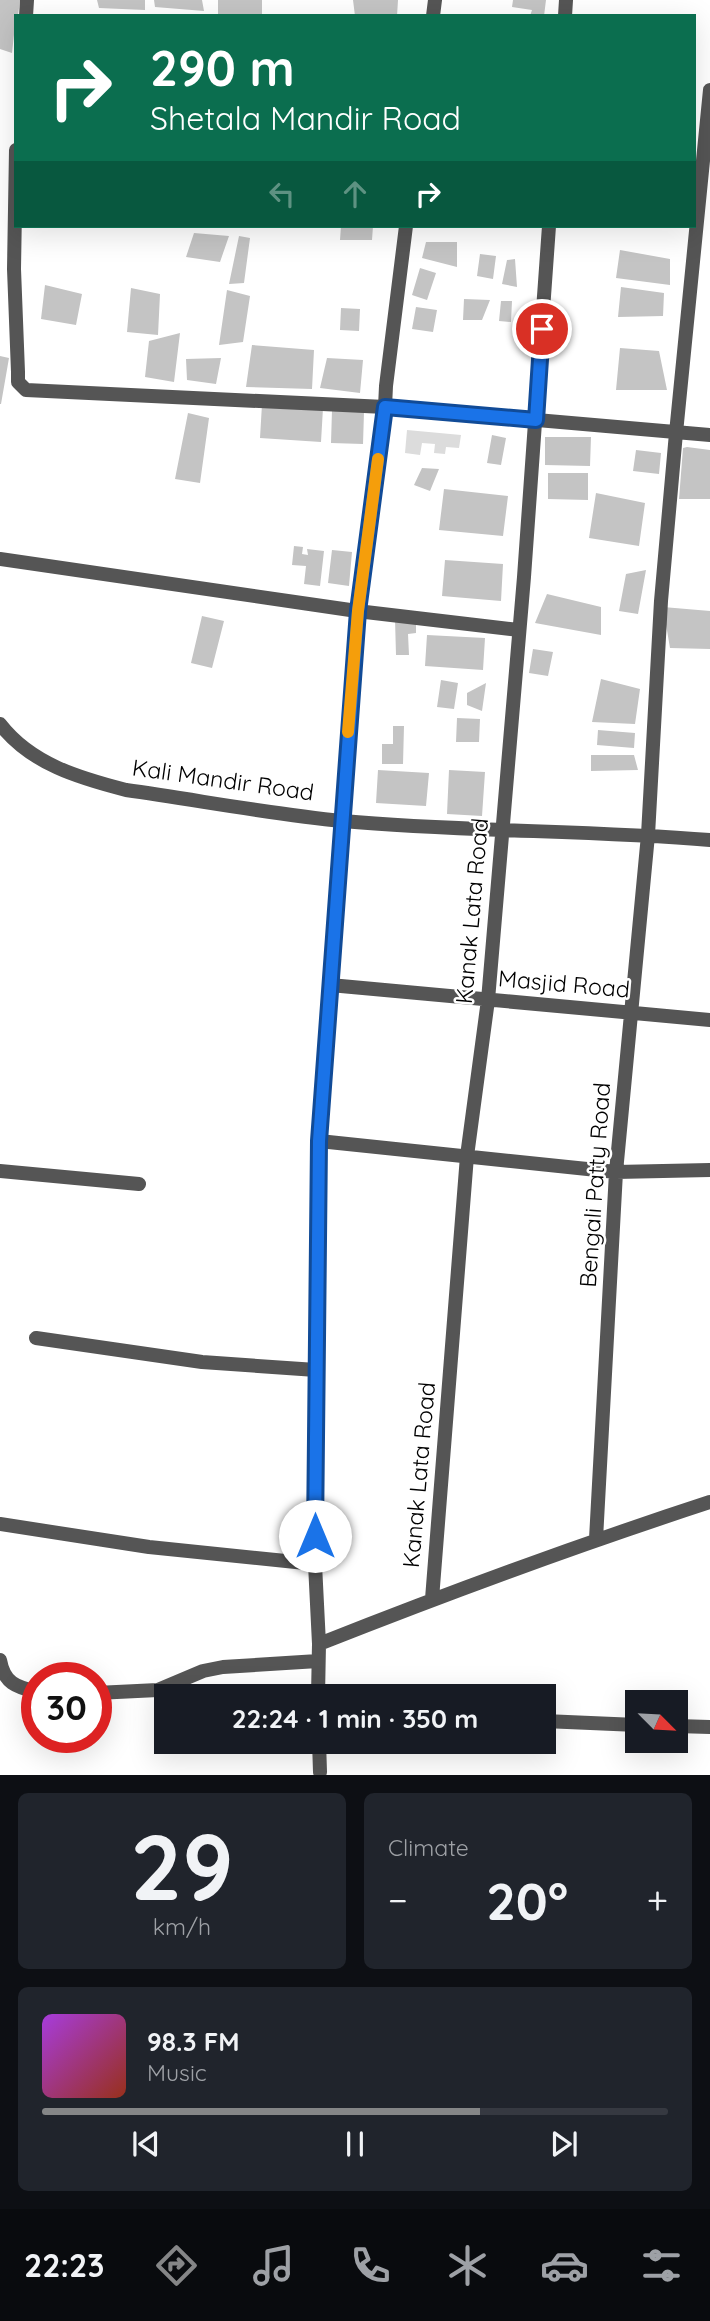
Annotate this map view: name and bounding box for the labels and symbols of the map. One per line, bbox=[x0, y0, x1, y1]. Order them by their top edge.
pin bbox=[512, 299, 572, 359]
street label: Kali Mandir Road bbox=[130, 752, 316, 807]
street label: Kanak Lata Road bbox=[449, 817, 494, 1005]
street label: Masjid Road bbox=[497, 963, 631, 1004]
street label: Bengali Patty Road bbox=[573, 1081, 616, 1288]
street label: Kanak Lata Road bbox=[396, 1381, 441, 1569]
position arrow bbox=[278, 1499, 352, 1573]
speed limit sign: 30 bbox=[21, 1662, 112, 1753]
north arrow bbox=[625, 1690, 688, 1754]

